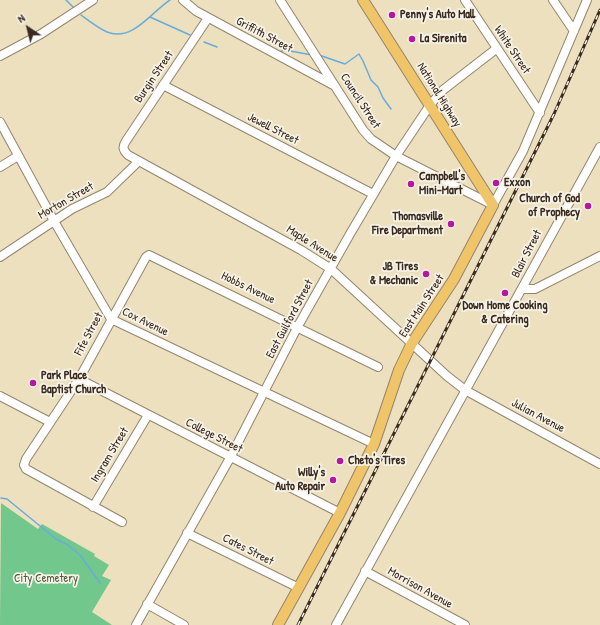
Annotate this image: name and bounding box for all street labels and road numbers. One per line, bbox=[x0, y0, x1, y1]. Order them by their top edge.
street label: Griffith Street bbox=[233, 14, 295, 56]
street label: White Street bbox=[491, 23, 533, 77]
street label: Burgin Street bbox=[131, 48, 177, 106]
street label: National Highway bbox=[414, 60, 464, 130]
street label: Council Street bbox=[337, 71, 383, 131]
street label: Jewell Street bbox=[245, 110, 301, 148]
street label: Morton Street bbox=[36, 179, 96, 223]
street label: Maple Avenue bbox=[284, 222, 340, 266]
street label: Blair Street bbox=[509, 228, 545, 280]
street label: Hobbs Avenue bbox=[219, 269, 277, 307]
street label: East Main Street bbox=[396, 272, 448, 340]
street label: East Guilford Street bbox=[263, 277, 317, 361]
street label: Cox Avenue bbox=[119, 305, 171, 339]
street label: Fife Street bbox=[72, 310, 106, 358]
street label: Julian Avenue bbox=[509, 396, 567, 436]
street label: College Street bbox=[183, 415, 245, 457]
street label: Ingram Street bbox=[88, 425, 132, 485]
street label: Cates Street bbox=[220, 531, 276, 569]
street label: Morrison Avenue bbox=[385, 564, 455, 612]

